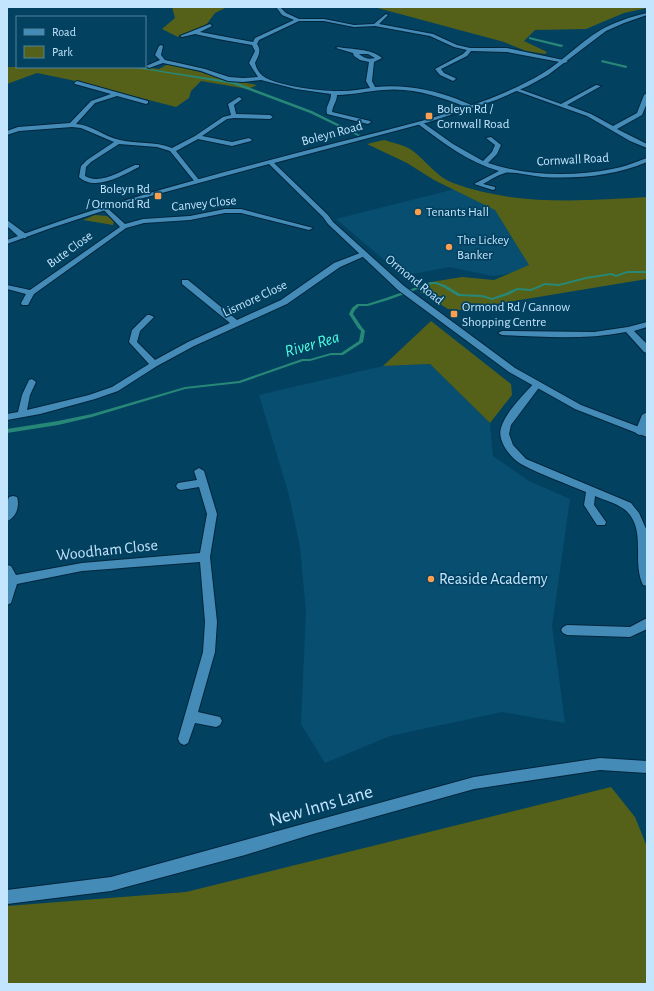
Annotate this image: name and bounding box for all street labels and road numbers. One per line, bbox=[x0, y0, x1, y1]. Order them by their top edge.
street label: Boleyn Road bbox=[300, 120, 364, 148]
street label: Cornwall Road bbox=[537, 152, 610, 168]
street label: Canvey Close bbox=[171, 194, 237, 214]
street label: Bute Close bbox=[45, 229, 95, 271]
street label: Ormond Road bbox=[382, 253, 446, 307]
street label: Lismore Close bbox=[221, 278, 289, 320]
street label: Woodham Close bbox=[55, 537, 159, 563]
street label: New Inns Lane bbox=[267, 782, 375, 830]

